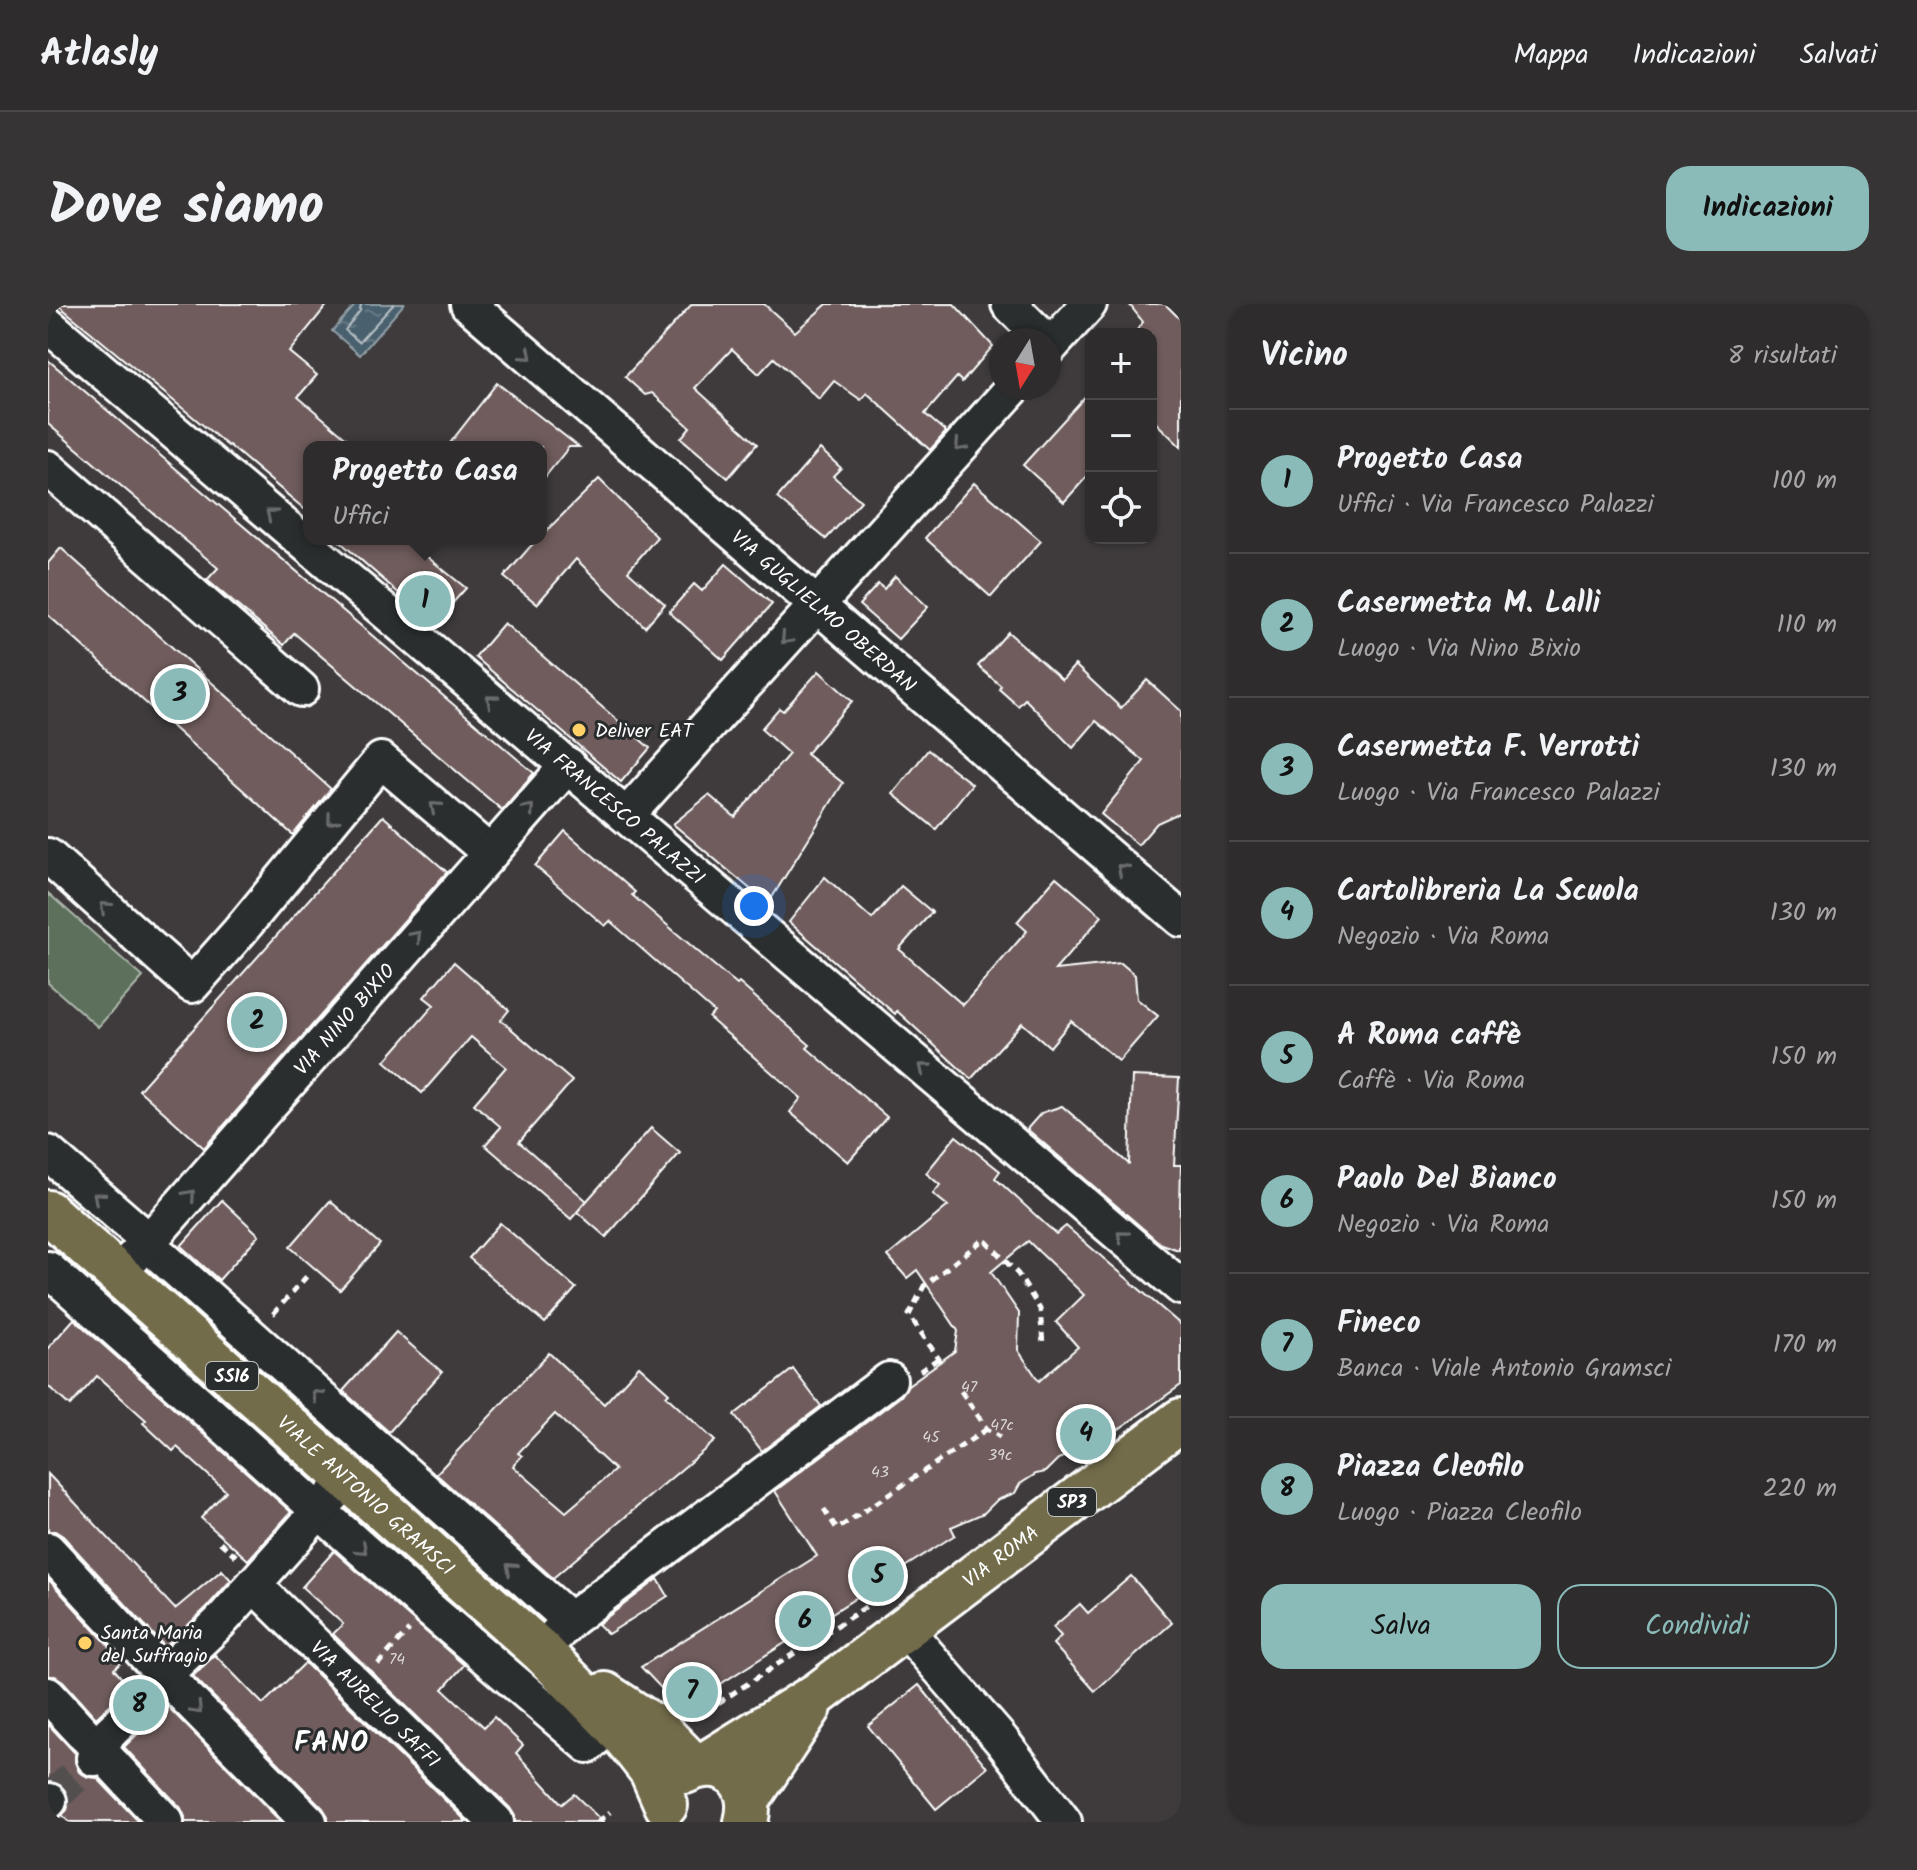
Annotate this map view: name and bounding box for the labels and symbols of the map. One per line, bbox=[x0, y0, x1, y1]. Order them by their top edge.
north arrow bbox=[989, 328, 1061, 400]
one-way arrow bbox=[517, 345, 532, 360]
one-way arrow bbox=[956, 436, 970, 451]
one-way arrow bbox=[266, 509, 281, 524]
street label: VIA GUGLIELMO OBERDAN bbox=[723, 523, 923, 702]
pin: 1 bbox=[399, 571, 451, 631]
one-way arrow bbox=[781, 629, 795, 644]
pin: 3 bbox=[154, 664, 206, 724]
one-way arrow bbox=[486, 695, 500, 710]
place label: Deliver EAT bbox=[595, 716, 695, 748]
marker: Deliver EAT bbox=[570, 721, 588, 739]
street label: VIA FRANCESCO PALAZZI bbox=[516, 722, 711, 894]
one-way arrow bbox=[430, 802, 444, 817]
one-way arrow bbox=[519, 804, 534, 819]
one-way arrow bbox=[327, 811, 341, 826]
one-way arrow bbox=[1116, 864, 1131, 878]
your location bbox=[734, 886, 774, 926]
one-way arrow bbox=[100, 903, 115, 917]
one-way arrow bbox=[407, 931, 421, 945]
street label: VIA NINO BIXIO bbox=[287, 957, 404, 1084]
pin: 2 bbox=[231, 992, 283, 1052]
one-way arrow bbox=[918, 1063, 933, 1078]
one-way arrow bbox=[180, 1189, 194, 1204]
one-way arrow bbox=[93, 1192, 108, 1207]
one-way arrow bbox=[1116, 1231, 1131, 1246]
road number: SS16 bbox=[206, 1362, 258, 1390]
house number: 47 bbox=[961, 1375, 978, 1400]
one-way arrow bbox=[312, 1391, 327, 1405]
pin: 4 bbox=[1060, 1404, 1112, 1464]
street label: VIALE ANTONIO GRAMSCI bbox=[269, 1409, 461, 1585]
house number: 47c bbox=[990, 1413, 1014, 1438]
house number: 45 bbox=[922, 1425, 941, 1450]
house number: 39c bbox=[988, 1443, 1012, 1468]
house number: 43 bbox=[871, 1460, 889, 1485]
road number: SP3 bbox=[1048, 1488, 1096, 1516]
street label: VIA ROMA bbox=[957, 1518, 1047, 1597]
one-way arrow bbox=[352, 1539, 367, 1553]
pin: 5 bbox=[852, 1546, 904, 1606]
one-way arrow bbox=[506, 1563, 521, 1578]
pin: 6 bbox=[779, 1591, 831, 1651]
place label: Santa Maria del Suffragio bbox=[101, 1618, 208, 1673]
marker: Santa Maria del Suffragio bbox=[76, 1634, 94, 1652]
street label: VIA AURELIO SAFFI bbox=[301, 1634, 447, 1777]
house number: 74 bbox=[389, 1647, 405, 1672]
pin: 7 bbox=[666, 1662, 718, 1722]
pin: 8 bbox=[113, 1675, 165, 1735]
one-way arrow bbox=[188, 1700, 202, 1714]
district label: FANO bbox=[294, 1721, 370, 1766]

